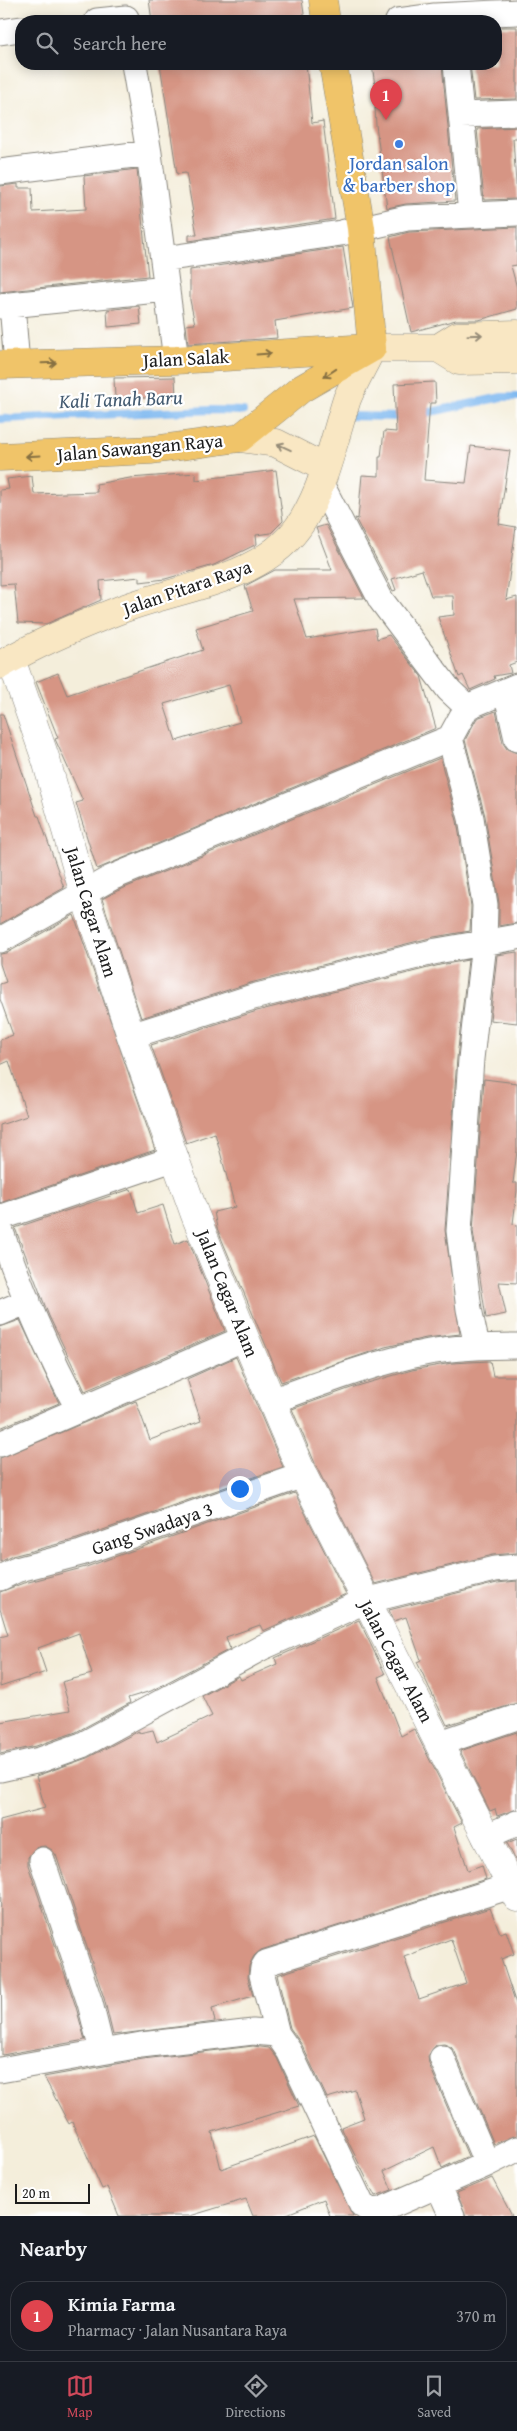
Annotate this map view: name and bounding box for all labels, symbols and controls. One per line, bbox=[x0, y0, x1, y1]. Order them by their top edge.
search box bbox=[15, 15, 502, 70]
icon: search bbox=[33, 29, 61, 57]
text: Search here bbox=[73, 29, 167, 57]
pin: 1 bbox=[370, 79, 402, 120]
marker: Jordan salon & barber shop bbox=[393, 138, 405, 150]
place label: Jordan salon & barber shop bbox=[343, 149, 455, 199]
one-way arrow bbox=[467, 330, 483, 340]
street label: Jalan Salak bbox=[140, 342, 230, 374]
one-way arrow bbox=[255, 350, 271, 359]
one-way arrow bbox=[40, 359, 56, 368]
one-way arrow bbox=[324, 368, 338, 378]
water label: Kali Tanah Baru bbox=[58, 382, 183, 415]
street label: Jalan Sawangan Raya bbox=[54, 426, 224, 468]
one-way arrow bbox=[277, 442, 292, 452]
one-way arrow bbox=[25, 451, 41, 460]
street label: Jalan Pitara Raya bbox=[117, 552, 255, 623]
street label: Jalan Cagar Alam bbox=[58, 841, 125, 981]
street label: Jalan Cagar Alam bbox=[189, 1223, 266, 1361]
your location bbox=[227, 1476, 253, 1502]
street label: Gang Swadaya 3 bbox=[88, 1494, 216, 1562]
street label: Jalan Cagar Alam bbox=[352, 1593, 441, 1728]
scale bar bbox=[15, 2181, 90, 2204]
text: 20 m bbox=[22, 2183, 50, 2203]
text: Nearby bbox=[20, 2233, 87, 2264]
text: Kimia Farma bbox=[68, 2290, 176, 2318]
text: 1 bbox=[33, 2304, 41, 2328]
text: 370 m bbox=[456, 2304, 496, 2328]
text: Pharmacy · Jalan Nusantara Raya bbox=[68, 2318, 287, 2342]
tab: Map bbox=[66, 2372, 94, 2422]
tab: Directions bbox=[225, 2372, 286, 2422]
tab: Saved bbox=[417, 2372, 451, 2422]

